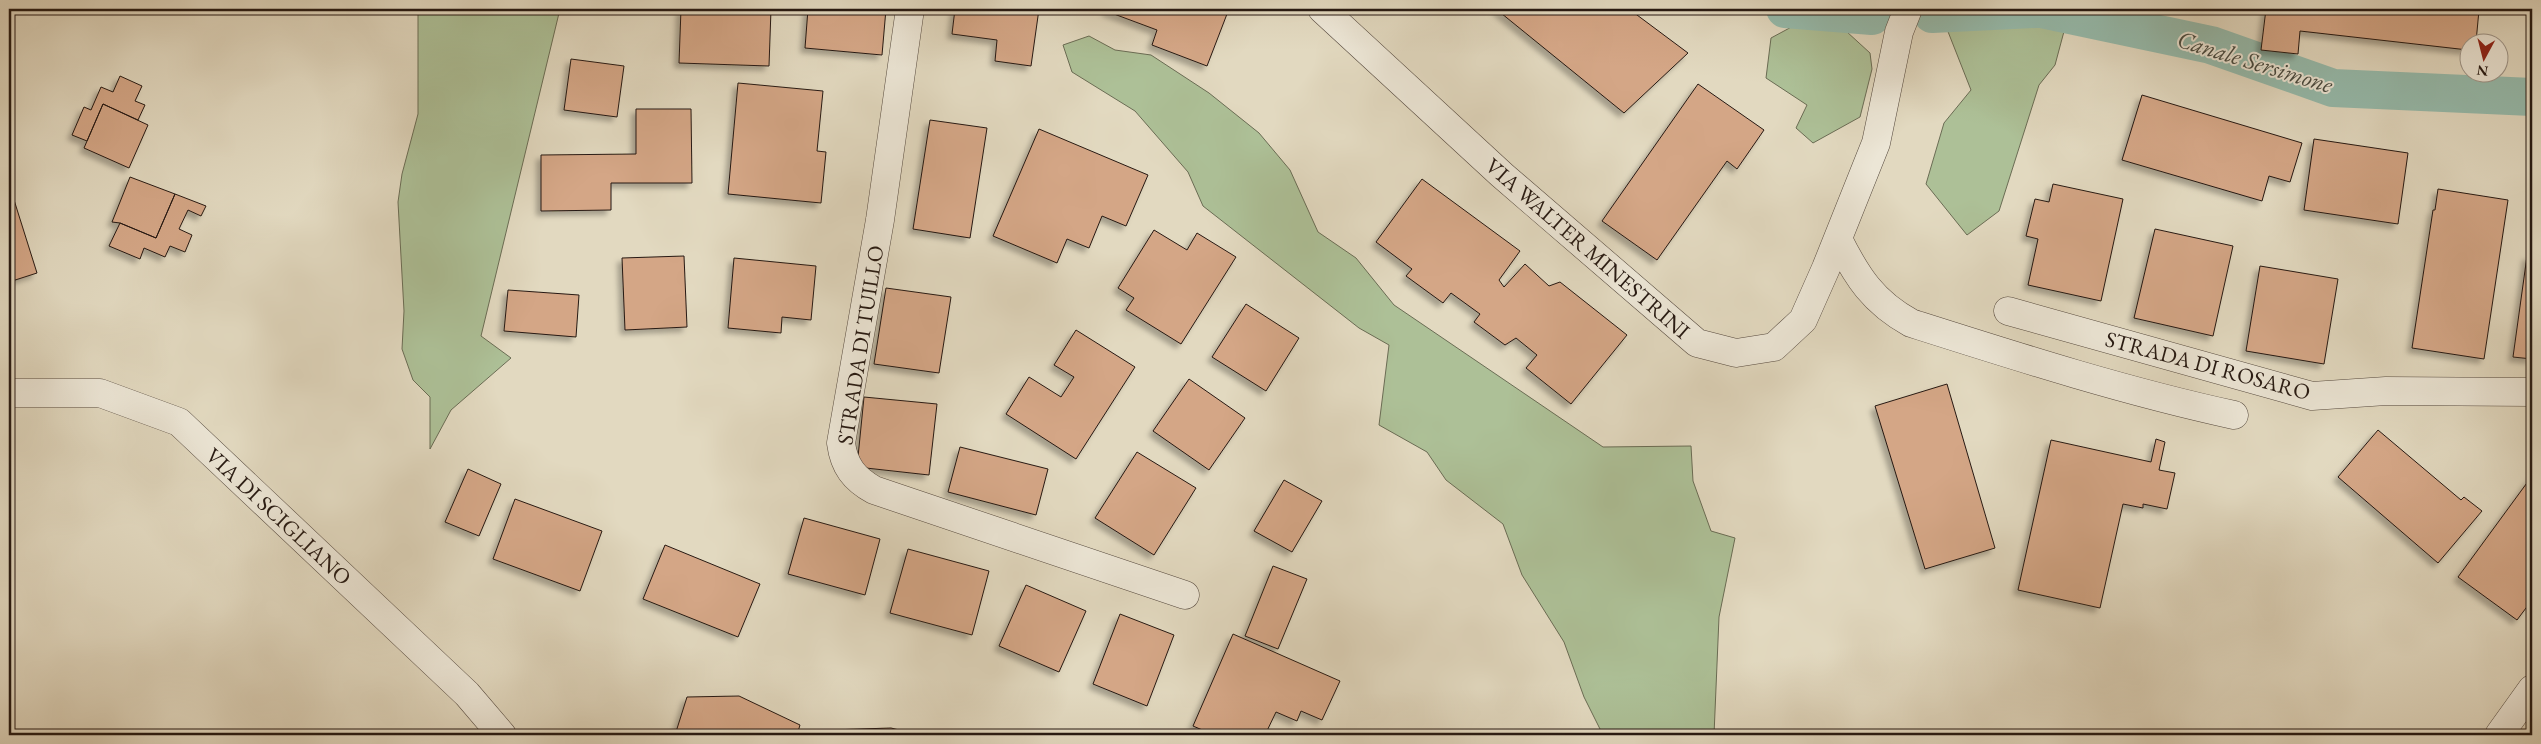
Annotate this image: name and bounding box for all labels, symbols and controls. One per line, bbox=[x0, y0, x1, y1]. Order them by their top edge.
water label: Canale Sersimone bbox=[2174, 23, 2337, 100]
north arrow bbox=[2458, 32, 2508, 82]
text: N bbox=[2475, 61, 2489, 81]
street label: VIA WALTER MINESTRINI bbox=[1479, 151, 1696, 346]
street label: STRADA DI TUILLO bbox=[830, 243, 891, 447]
street label: STRADA DI ROSARO bbox=[2102, 324, 2314, 407]
street label: VIA DI SCIGLIANO bbox=[199, 441, 358, 592]

